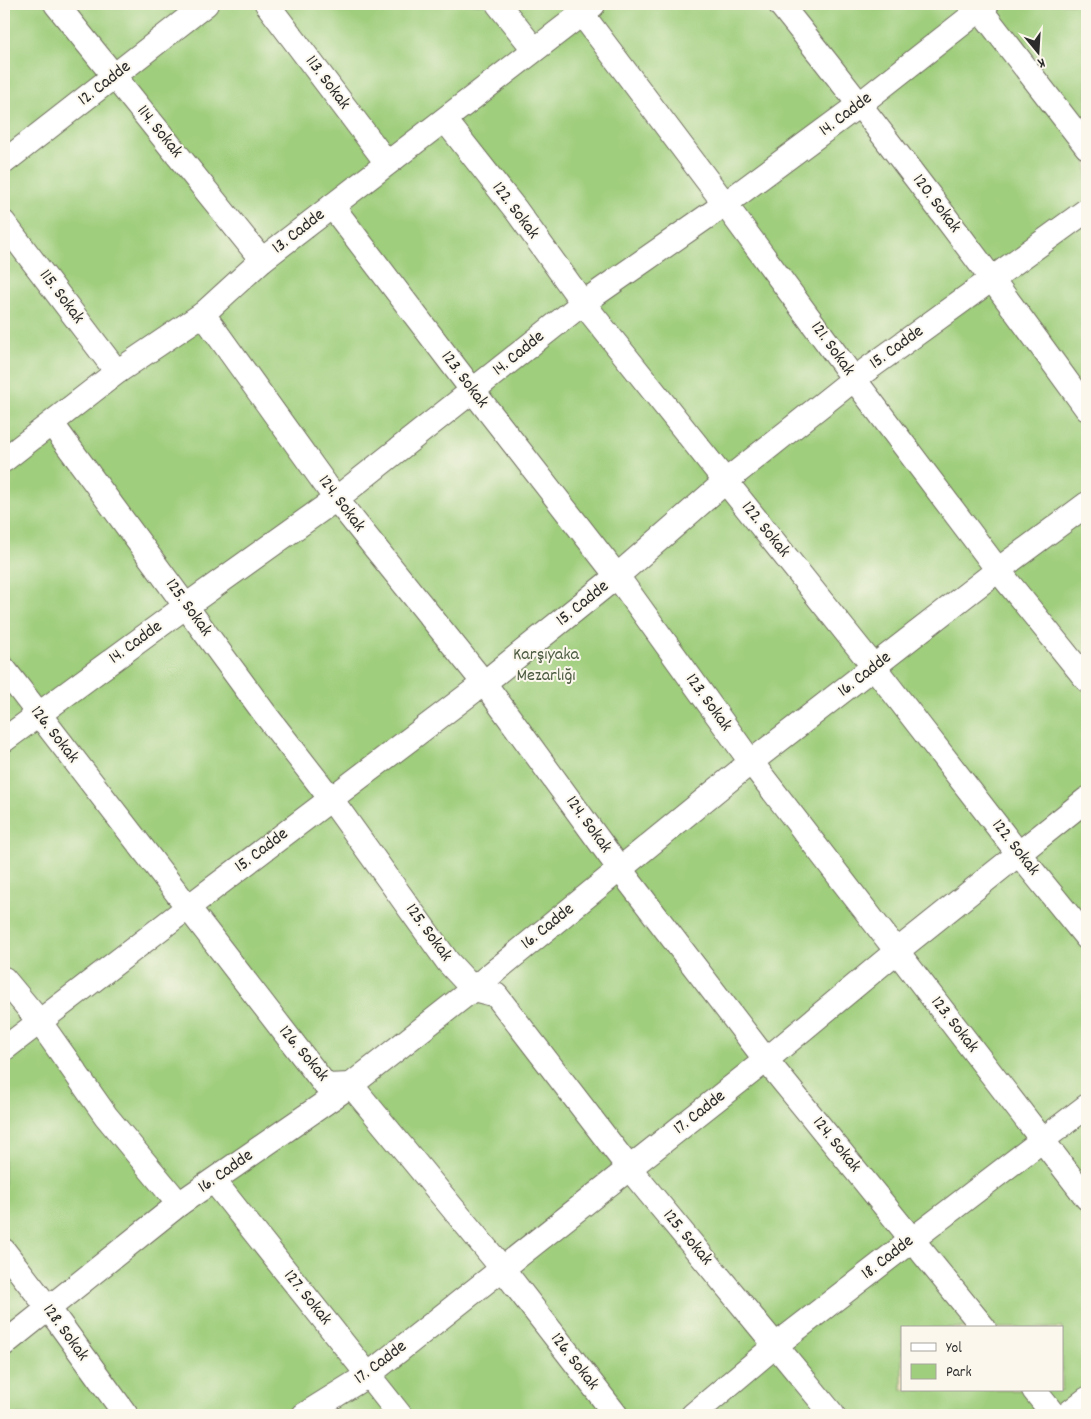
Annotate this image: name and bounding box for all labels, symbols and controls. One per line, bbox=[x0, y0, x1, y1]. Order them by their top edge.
north arrow bbox=[1014, 28, 1064, 78]
street label: 113. Sokak bbox=[298, 51, 356, 115]
text: K bbox=[1035, 52, 1048, 73]
street label: 12. Cadde bbox=[73, 55, 137, 113]
street label: 14. Cadde bbox=[814, 87, 878, 143]
street label: 114. Sokak bbox=[130, 100, 188, 164]
street label: 120. Sokak bbox=[906, 169, 966, 239]
street label: 122. Sokak bbox=[485, 177, 545, 245]
street label: 13. Cadde bbox=[267, 203, 331, 261]
street label: 115. Sokak bbox=[32, 265, 90, 329]
street label: 121. Sokak bbox=[804, 317, 860, 381]
street label: 15. Cadde bbox=[865, 320, 929, 376]
street label: 14. Cadde bbox=[488, 325, 550, 383]
street label: 123. Sokak bbox=[434, 346, 494, 414]
street label: 124. Sokak bbox=[311, 470, 371, 538]
street label: 122. Sokak bbox=[735, 497, 795, 563]
street label: 125. Sokak bbox=[158, 574, 218, 642]
street label: 15. Cadde bbox=[551, 575, 615, 633]
street label: 14. Cadde bbox=[104, 615, 168, 671]
park label: Karşıyaka Mezarlığı bbox=[513, 643, 580, 689]
street label: 16. Cadde bbox=[833, 646, 897, 704]
street label: 123. Sokak bbox=[678, 669, 738, 737]
street label: 126. Sokak bbox=[24, 701, 84, 769]
street label: 124. Sokak bbox=[559, 791, 617, 859]
street label: 122. Sokak bbox=[985, 814, 1045, 882]
street label: 15. Cadde bbox=[230, 822, 294, 879]
street label: 16. Cadde bbox=[516, 898, 580, 956]
street label: 125. Sokak bbox=[398, 899, 458, 967]
street label: 123. Sokak bbox=[924, 991, 984, 1059]
street label: 126. Sokak bbox=[272, 1020, 334, 1088]
street label: 17. Cadde bbox=[669, 1085, 731, 1141]
street label: 124. Sokak bbox=[806, 1112, 866, 1178]
street label: 16. Cadde bbox=[193, 1144, 259, 1200]
street label: 125. Sokak bbox=[656, 1205, 718, 1271]
street label: 18. Cadde bbox=[856, 1230, 920, 1286]
street label: 127. Sokak bbox=[277, 1265, 337, 1331]
street label: 128. Sokak bbox=[36, 1299, 94, 1367]
legend bbox=[901, 1326, 1064, 1392]
street label: 126. Sokak bbox=[544, 1328, 604, 1396]
street label: 17. Cadde bbox=[349, 1335, 413, 1391]
text: Yol bbox=[946, 1338, 962, 1360]
text: Park bbox=[946, 1362, 972, 1384]

